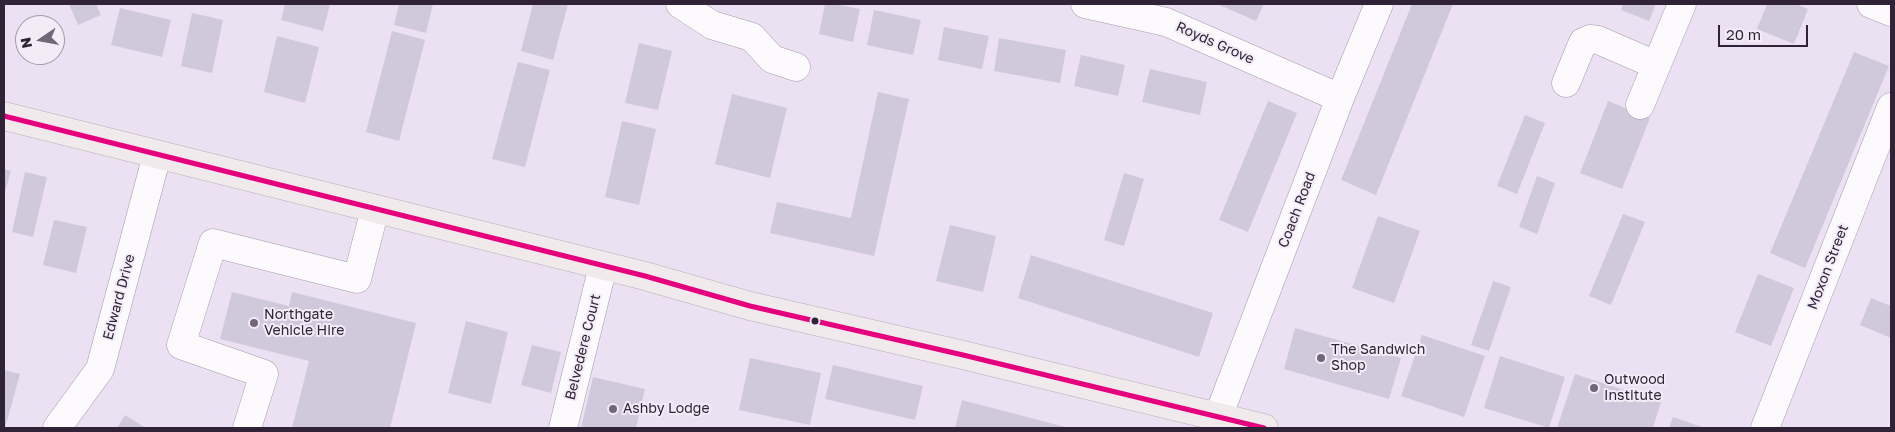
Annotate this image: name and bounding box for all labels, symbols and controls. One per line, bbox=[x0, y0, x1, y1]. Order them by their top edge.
north arrow bbox=[15, 15, 65, 65]
scale bar bbox=[1720, 15, 1810, 47]
street label: Royds Grove bbox=[1173, 18, 1257, 68]
text: 20 m bbox=[1726, 25, 1761, 43]
text: N bbox=[16, 36, 35, 50]
street label: Coach Road bbox=[1275, 170, 1319, 250]
street label: Moxon Street bbox=[1804, 222, 1852, 312]
street label: Edward Drive bbox=[99, 252, 139, 342]
street label: Belvedere Court bbox=[562, 292, 604, 402]
place label: Northgate Vehicle Hire bbox=[264, 307, 344, 340]
unlabelled marker bbox=[810, 316, 820, 326]
marker: Northgate Vehicle Hire bbox=[248, 317, 260, 329]
place label: The Sandwich Shop bbox=[1331, 342, 1425, 374]
marker: The Sandwich Shop bbox=[1315, 352, 1327, 364]
place label: Outwood Institute bbox=[1604, 372, 1665, 404]
marker: Outwood Institute bbox=[1588, 382, 1600, 394]
place label: Ashby Lodge bbox=[623, 401, 710, 417]
marker: Ashby Lodge bbox=[607, 403, 619, 415]

